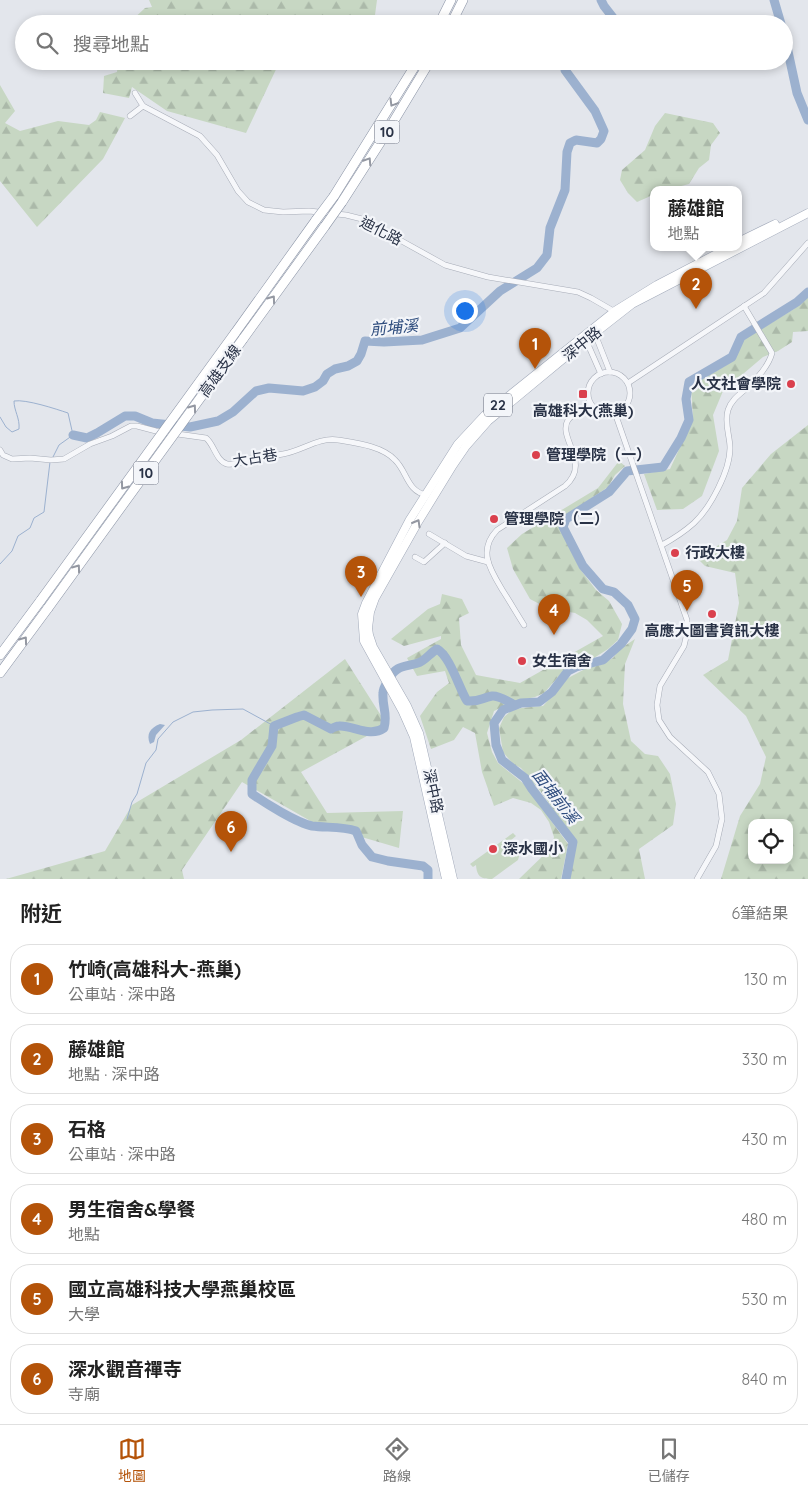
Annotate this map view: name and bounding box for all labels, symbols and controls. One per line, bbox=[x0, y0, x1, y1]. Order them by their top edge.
search box bbox=[15, 15, 793, 70]
icon: search bbox=[33, 29, 61, 57]
text: 搜尋地點 bbox=[73, 32, 149, 56]
one-way arrow bbox=[389, 98, 399, 107]
road number: 10 bbox=[374, 120, 400, 144]
one-way arrow bbox=[362, 158, 372, 167]
popup bbox=[650, 186, 742, 251]
text: 藤雄館 bbox=[667, 196, 725, 220]
street label: 迪化路 bbox=[357, 212, 406, 249]
text: 地點 bbox=[667, 223, 700, 243]
pin: 2 bbox=[680, 268, 712, 309]
one-way arrow bbox=[266, 296, 275, 305]
your location bbox=[452, 298, 478, 324]
water label: 前埔溪 bbox=[369, 315, 421, 339]
street label: 深中路 bbox=[558, 322, 605, 365]
pin: 1 bbox=[519, 328, 551, 369]
street label: 高雄支線 bbox=[194, 341, 245, 401]
place label: 人文社會學院 bbox=[691, 374, 781, 393]
marker: 人文社會學院 bbox=[785, 378, 797, 390]
marker: 高雄科大(燕巢) bbox=[577, 388, 589, 400]
road number: 22 bbox=[484, 394, 512, 416]
place label: 高雄科大(燕巢) bbox=[533, 401, 633, 420]
one-way arrow bbox=[187, 405, 196, 414]
street label: 大占巷 bbox=[231, 445, 279, 470]
place label: 管理學院（一） bbox=[546, 445, 651, 464]
marker: 管理學院（一） bbox=[530, 449, 542, 461]
road number: 10 bbox=[134, 462, 158, 484]
one-way arrow bbox=[121, 480, 130, 490]
place label: 管理學院（二） bbox=[504, 509, 609, 528]
marker: 管理學院（二） bbox=[488, 513, 500, 525]
one-way arrow bbox=[411, 520, 421, 529]
place label: 行政大樓 bbox=[685, 543, 745, 562]
marker: 行政大樓 bbox=[669, 547, 681, 559]
pin: 3 bbox=[345, 556, 377, 597]
one-way arrow bbox=[71, 564, 80, 574]
pin: 5 bbox=[671, 570, 703, 611]
pin: 4 bbox=[538, 594, 570, 635]
marker: 高應大圖書資訊大樓 bbox=[706, 608, 718, 620]
place label: 高應大圖書資訊大樓 bbox=[644, 621, 780, 640]
one-way arrow bbox=[18, 636, 27, 646]
place label: 女生宿舍 bbox=[532, 651, 592, 670]
marker: 女生宿舍 bbox=[516, 655, 528, 667]
water label: 面埔前溪 bbox=[528, 765, 585, 829]
street label: 深中路 bbox=[420, 767, 447, 815]
pin: 6 bbox=[215, 811, 247, 852]
map controls bbox=[748, 819, 793, 864]
button: locate bbox=[748, 819, 793, 864]
place label: 深水國小 bbox=[503, 839, 564, 858]
marker: 深水國小 bbox=[487, 843, 499, 855]
text: 附近 bbox=[20, 900, 62, 926]
text: 6筆結果 bbox=[731, 903, 788, 923]
text: 竹崎(高雄科大-燕巢) bbox=[68, 957, 241, 981]
text: 1 bbox=[34, 969, 40, 989]
text: 130 m bbox=[744, 969, 787, 989]
text: 公車站 · 深中路 bbox=[68, 984, 176, 1004]
text: 藤雄館 bbox=[68, 1037, 125, 1061]
text: 2 bbox=[32, 1049, 42, 1069]
text: 330 m bbox=[742, 1049, 787, 1069]
text: 地點 · 深中路 bbox=[68, 1064, 160, 1084]
text: 石格 bbox=[68, 1117, 106, 1141]
text: 3 bbox=[33, 1129, 41, 1149]
text: 430 m bbox=[742, 1129, 787, 1149]
text: 公車站 · 深中路 bbox=[68, 1144, 176, 1164]
text: 男生宿舍&學餐 bbox=[68, 1197, 195, 1221]
text: 4 bbox=[32, 1209, 42, 1229]
text: 480 m bbox=[741, 1209, 787, 1229]
text: 地點 bbox=[68, 1224, 100, 1244]
text: 國立高雄科技大學燕巢校區 bbox=[68, 1277, 296, 1301]
text: 5 bbox=[32, 1289, 42, 1309]
text: 530 m bbox=[741, 1289, 787, 1309]
text: 大學 bbox=[68, 1304, 100, 1324]
text: 深水觀音禪寺 bbox=[68, 1357, 182, 1381]
text: 6 bbox=[33, 1369, 41, 1389]
text: 840 m bbox=[741, 1369, 787, 1389]
text: 寺廟 bbox=[68, 1384, 100, 1404]
tab: 地圖 bbox=[118, 1435, 146, 1485]
tab: 路線 bbox=[383, 1435, 411, 1485]
tab: 已儲存 bbox=[648, 1435, 690, 1485]

